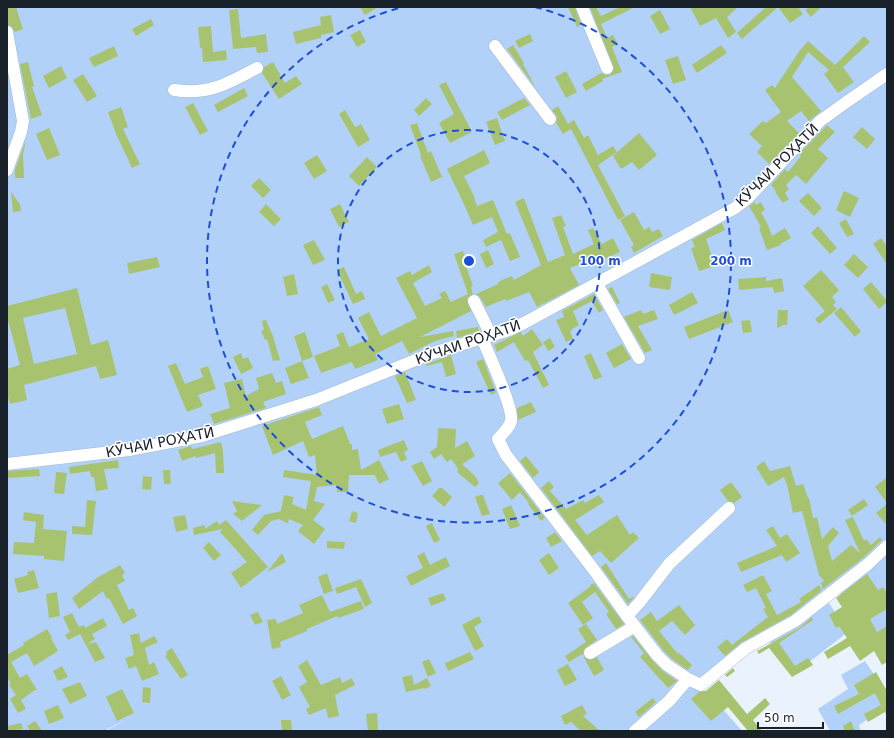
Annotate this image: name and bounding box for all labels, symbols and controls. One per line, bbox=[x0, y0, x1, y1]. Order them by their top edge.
street label: КӮЧАИ РОҲАТӢ bbox=[732, 120, 822, 210]
centre of rings bbox=[462, 254, 476, 268]
text: 100 m bbox=[579, 254, 621, 268]
text: 200 m bbox=[710, 254, 752, 268]
street label: КӮЧАИ РОҲАТӢ bbox=[413, 316, 523, 368]
street label: КӮЧАИ РОҲАТӢ bbox=[104, 424, 216, 460]
scale bar bbox=[758, 704, 823, 730]
text: 50 m bbox=[764, 711, 795, 725]

